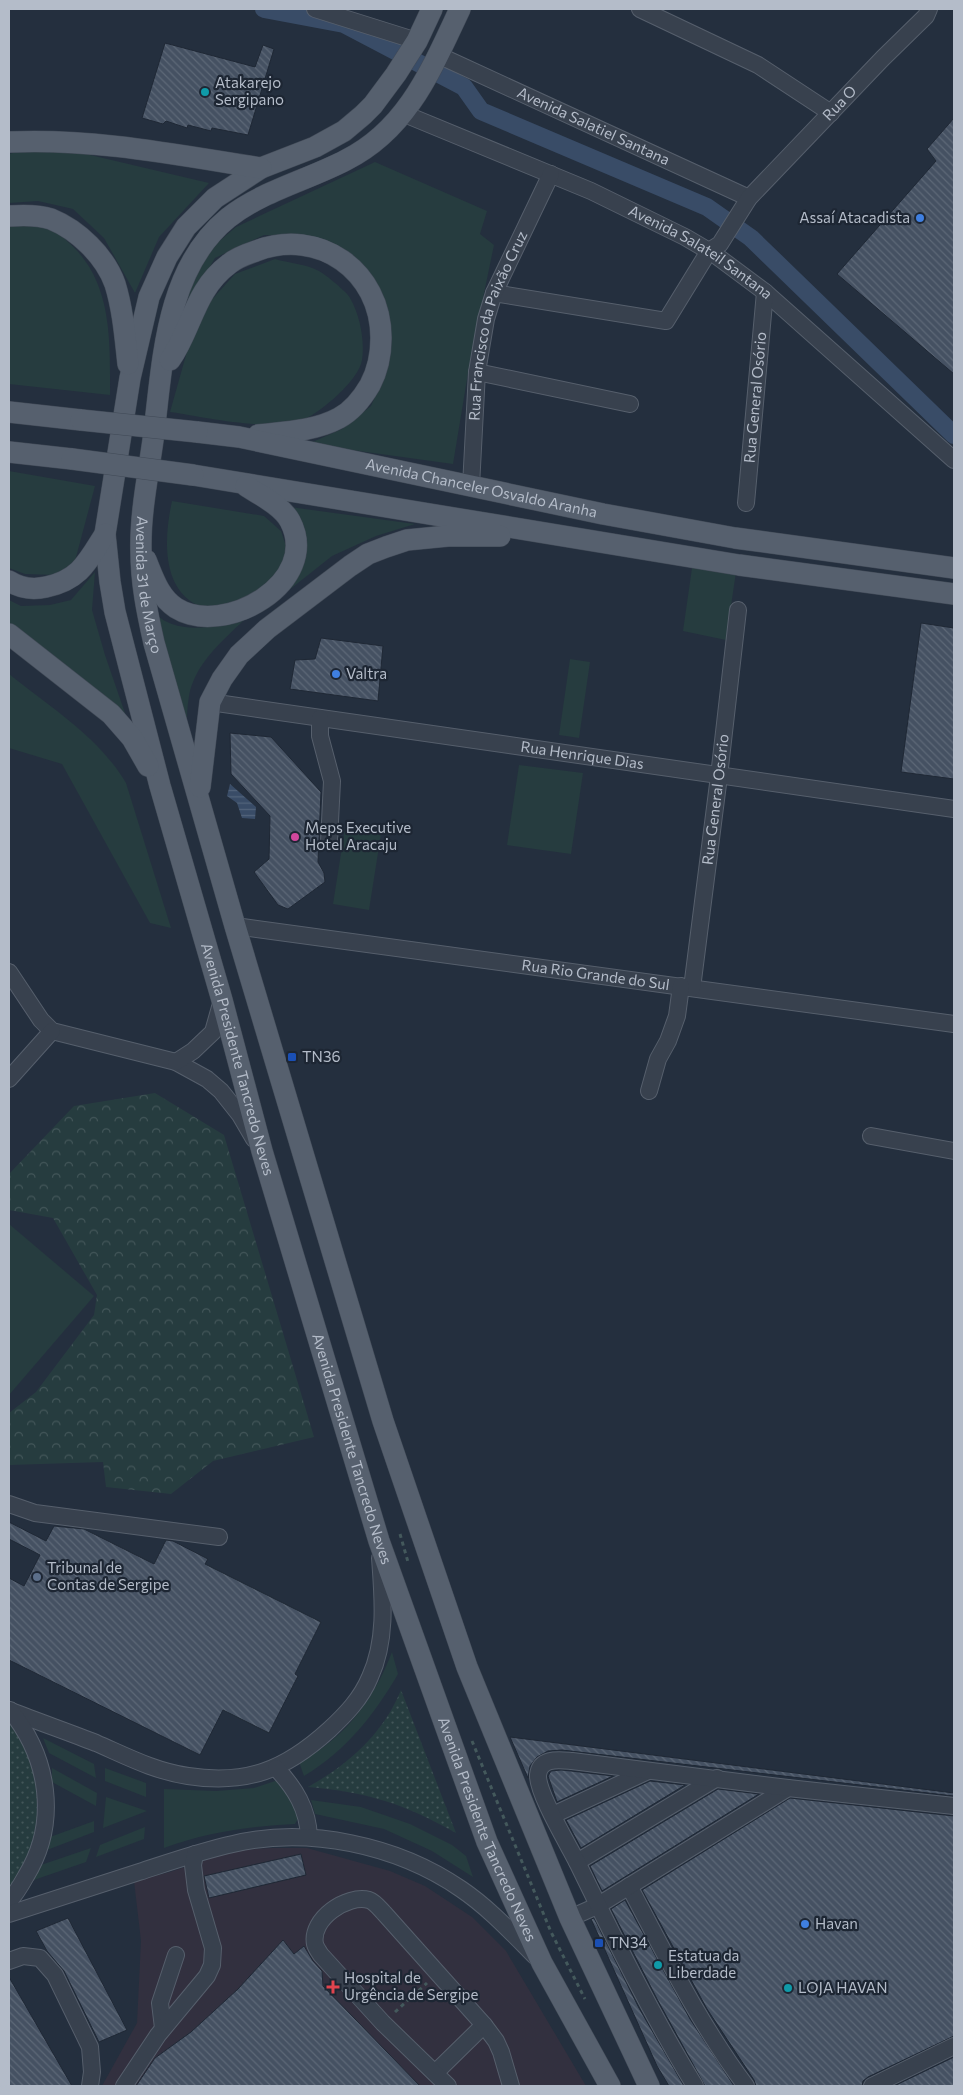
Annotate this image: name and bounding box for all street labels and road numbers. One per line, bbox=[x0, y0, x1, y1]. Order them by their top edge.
street label: Rua O bbox=[818, 81, 860, 124]
street label: Avenida Salatiel Santana bbox=[515, 83, 673, 168]
street label: Avenida Salateil Santana bbox=[626, 201, 776, 302]
street label: Rua Francisco da Paixão Cruz bbox=[464, 228, 530, 421]
street label: Rua General Osório bbox=[740, 331, 769, 464]
street label: Avenida Chanceler Osvaldo Aranha bbox=[364, 454, 599, 521]
street label: Avenida 31 de Março bbox=[133, 516, 167, 655]
street label: Rua General Osório bbox=[698, 733, 732, 866]
street label: Rua Henrique Dias bbox=[520, 737, 645, 772]
street label: Avenida Presidente Tancredo Neves bbox=[198, 941, 279, 1178]
street label: Rua Rio Grande do Sul bbox=[521, 955, 671, 993]
street label: Avenida Presidente Tancredo Neves bbox=[309, 1331, 397, 1567]
street label: Avenida Presidente Tancredo Neves bbox=[435, 1714, 541, 1944]

